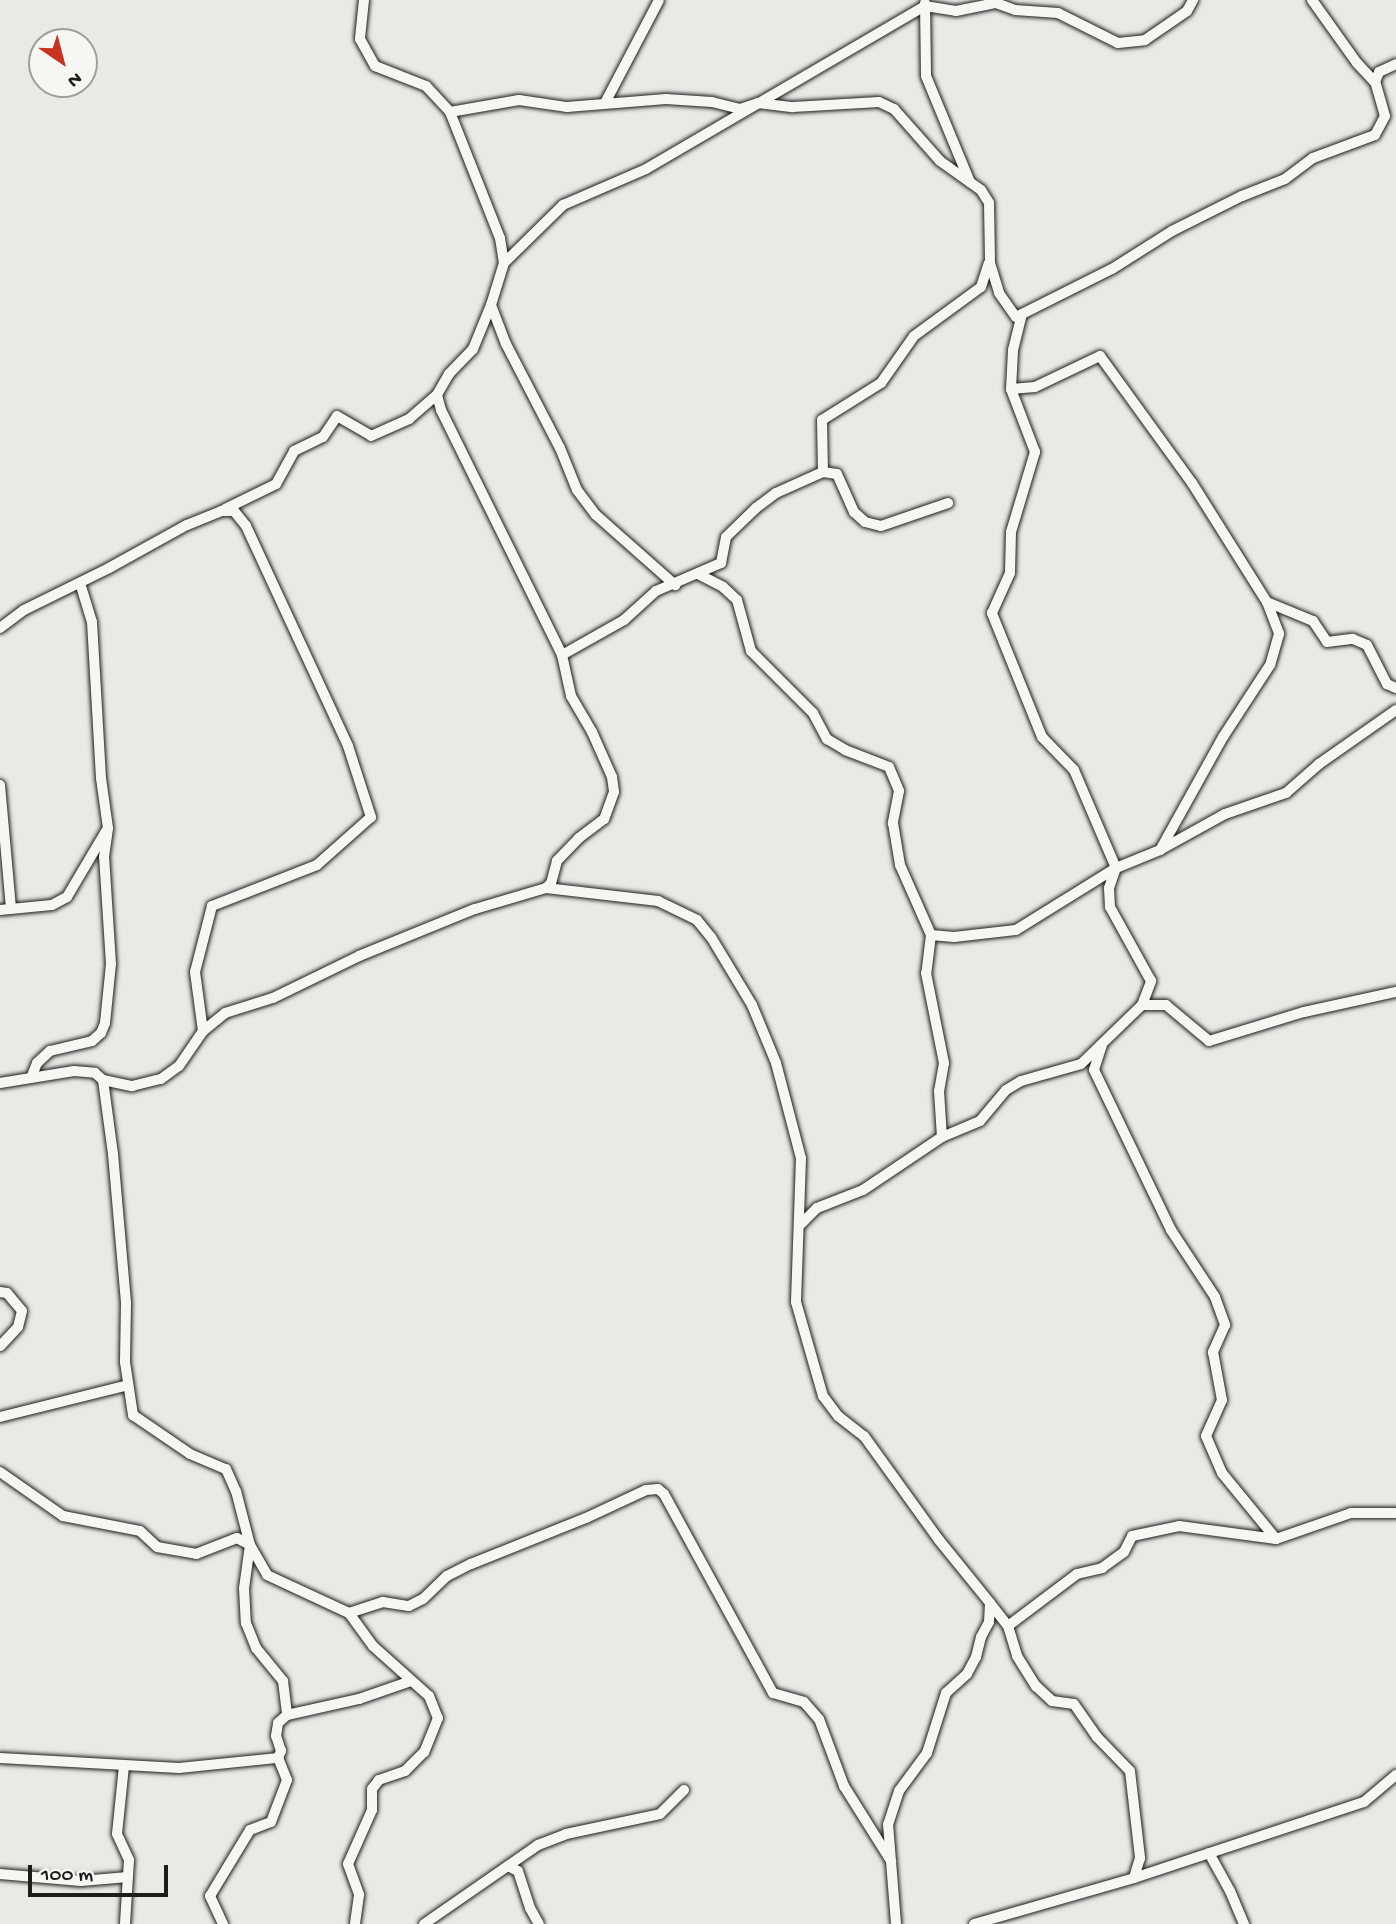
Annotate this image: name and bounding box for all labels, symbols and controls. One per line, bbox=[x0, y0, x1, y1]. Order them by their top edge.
north arrow bbox=[28, 28, 98, 98]
text: N bbox=[63, 66, 86, 92]
scale bar bbox=[32, 1850, 172, 1894]
text: 100 m bbox=[41, 1864, 93, 1889]

